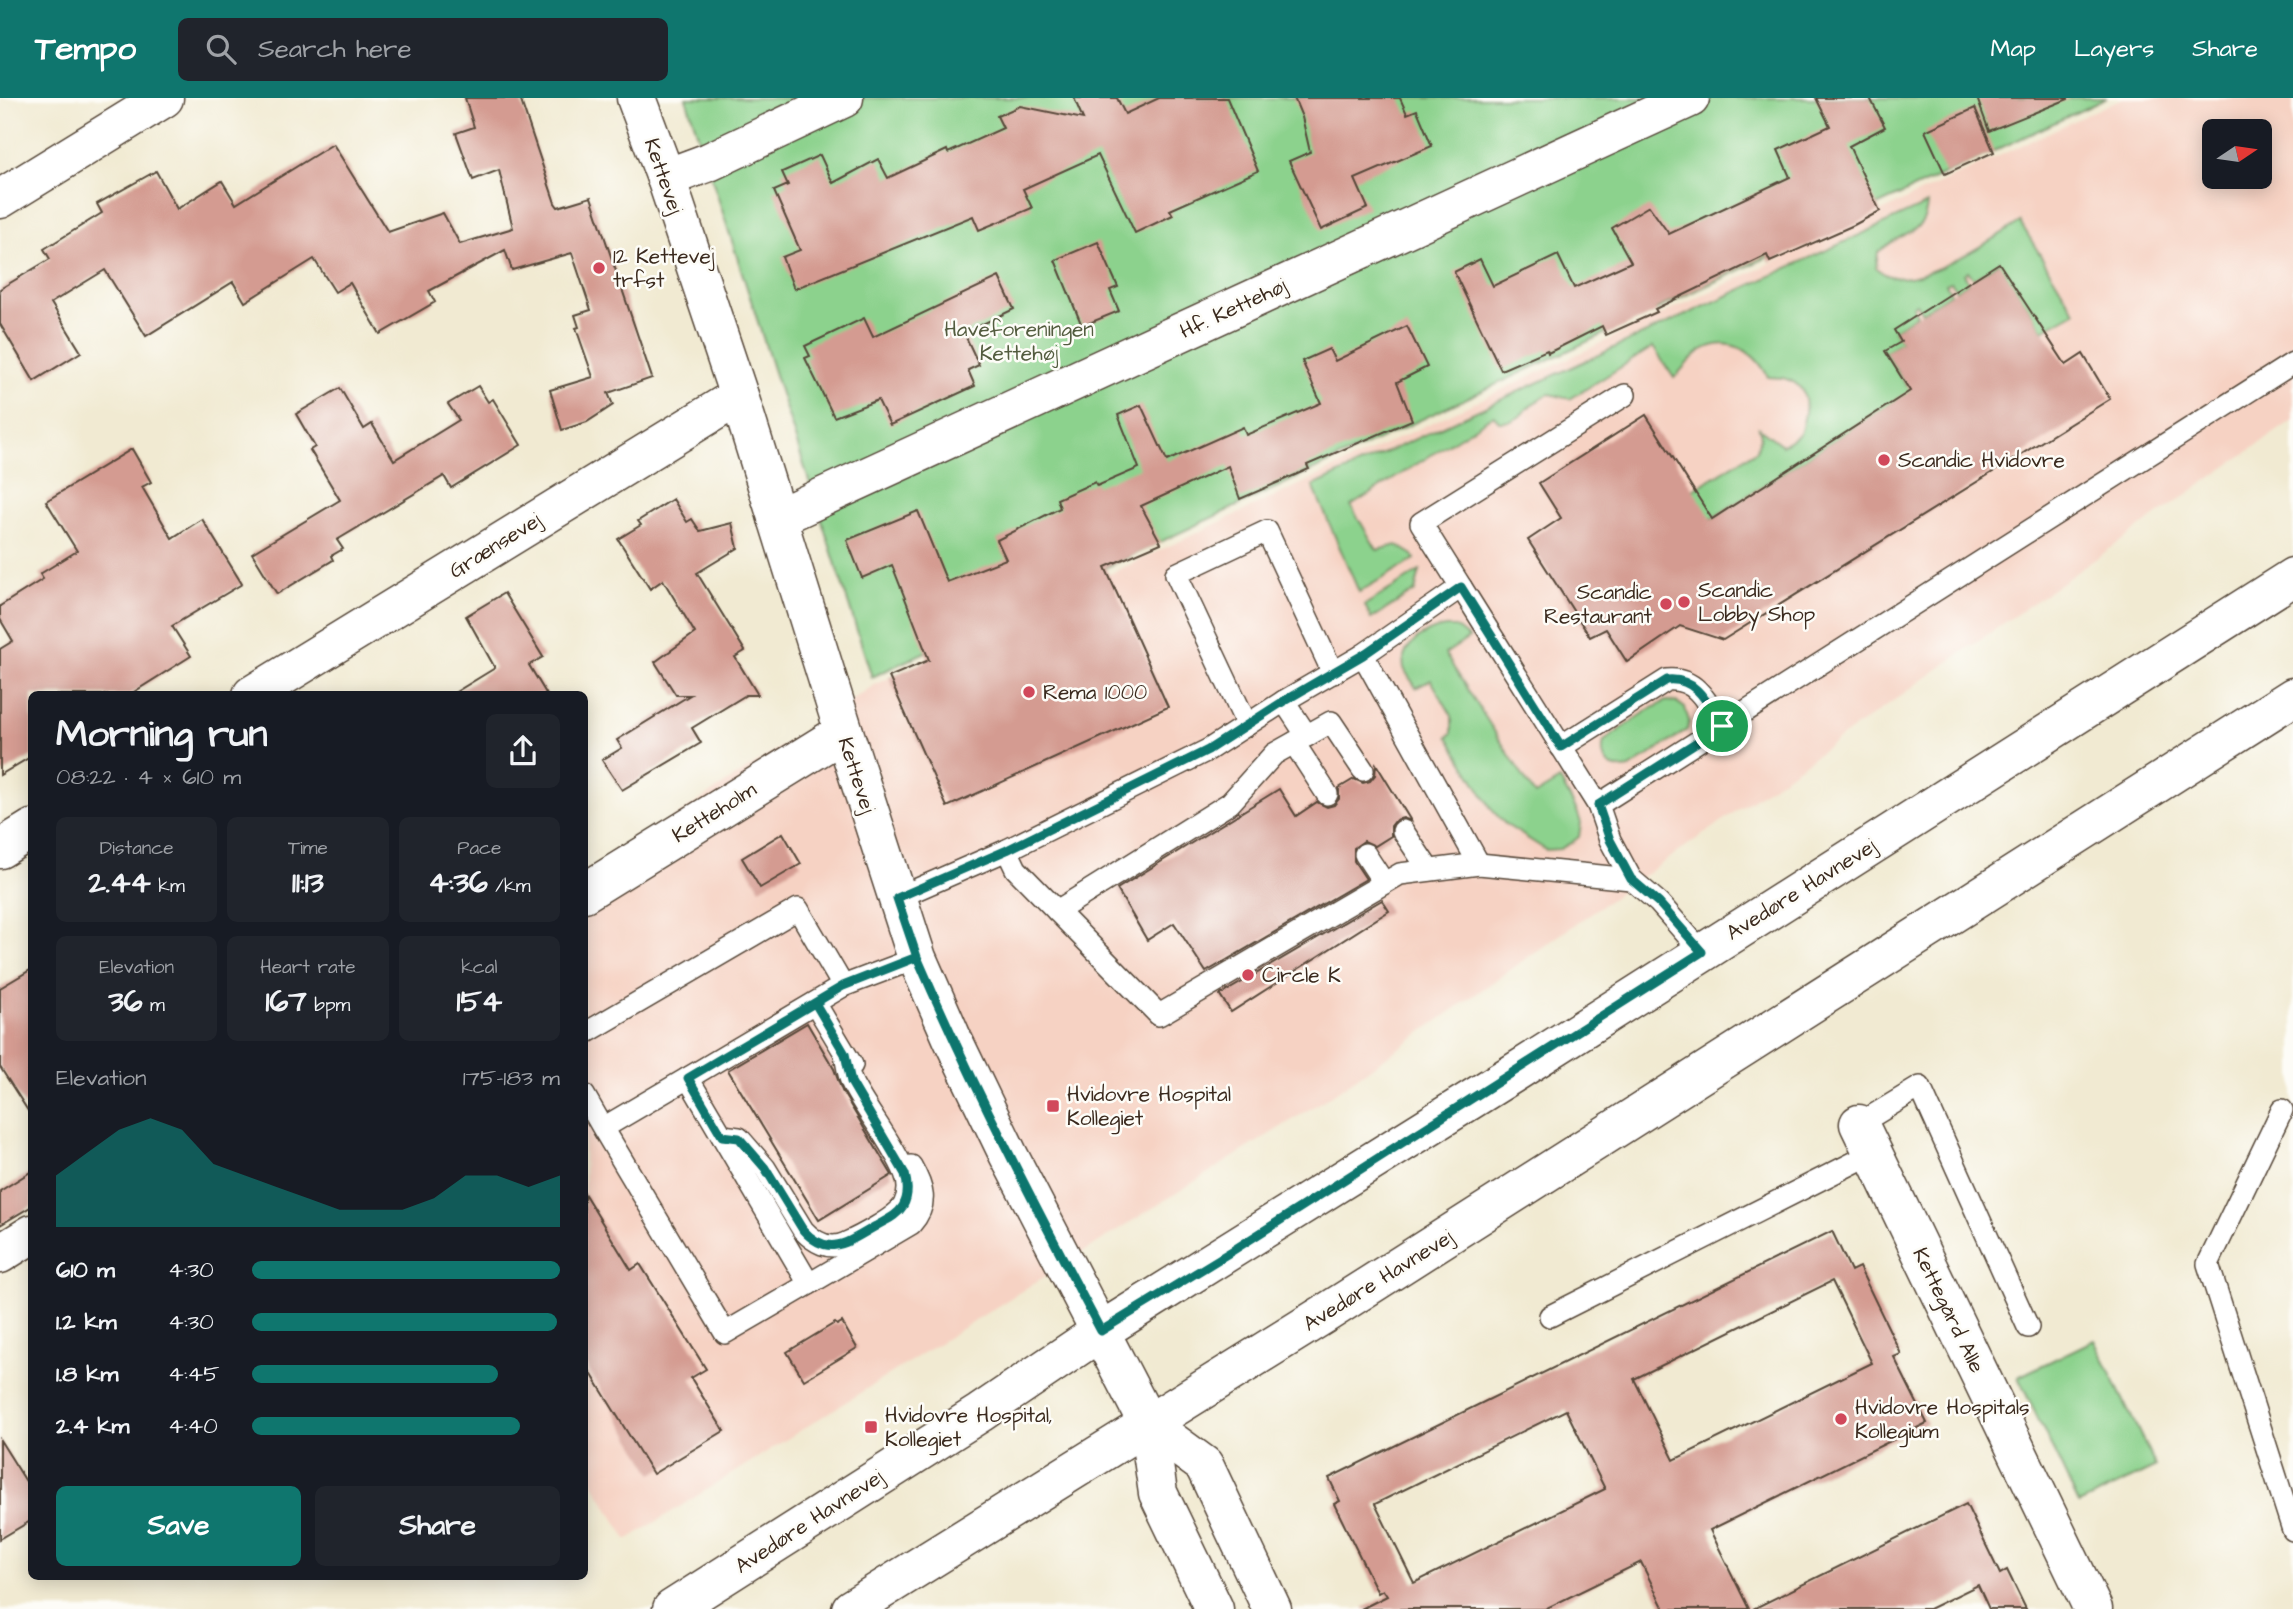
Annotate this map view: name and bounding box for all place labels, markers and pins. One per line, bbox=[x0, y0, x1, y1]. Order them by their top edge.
place label: 12 Kettevej trfst bbox=[613, 242, 715, 295]
marker: 12 Kettevej trfst bbox=[591, 260, 607, 276]
place label: Scandic Hvidovre bbox=[1898, 446, 2065, 475]
marker: Scandic Hvidovre bbox=[1876, 452, 1892, 468]
place label: Scandic Lobby Shop bbox=[1698, 576, 1816, 631]
place label: Scandic Restaurant bbox=[1544, 578, 1652, 631]
marker: Scandic Lobby Shop bbox=[1676, 594, 1692, 610]
marker: Scandic Restaurant bbox=[1658, 596, 1674, 612]
place label: Rema 1000 bbox=[1043, 678, 1147, 707]
marker: Rema 1000 bbox=[1021, 684, 1037, 700]
pin bbox=[1692, 696, 1752, 756]
place label: Circle K bbox=[1262, 961, 1341, 990]
marker: Circle K bbox=[1240, 967, 1256, 983]
place label: Hvidovre Hospital Kollegiet bbox=[1067, 1080, 1231, 1135]
marker: Hvidovre Hospital Kollegiet bbox=[1045, 1098, 1061, 1114]
place label: Hvidovre Hospitals Kollegium bbox=[1855, 1393, 2030, 1448]
place label: Hvidovre Hospital, Kollegiet bbox=[885, 1401, 1053, 1456]
marker: Hvidovre Hospitals Kollegium bbox=[1833, 1411, 1849, 1427]
marker: Hvidovre Hospital, Kollegiet bbox=[863, 1419, 879, 1435]

